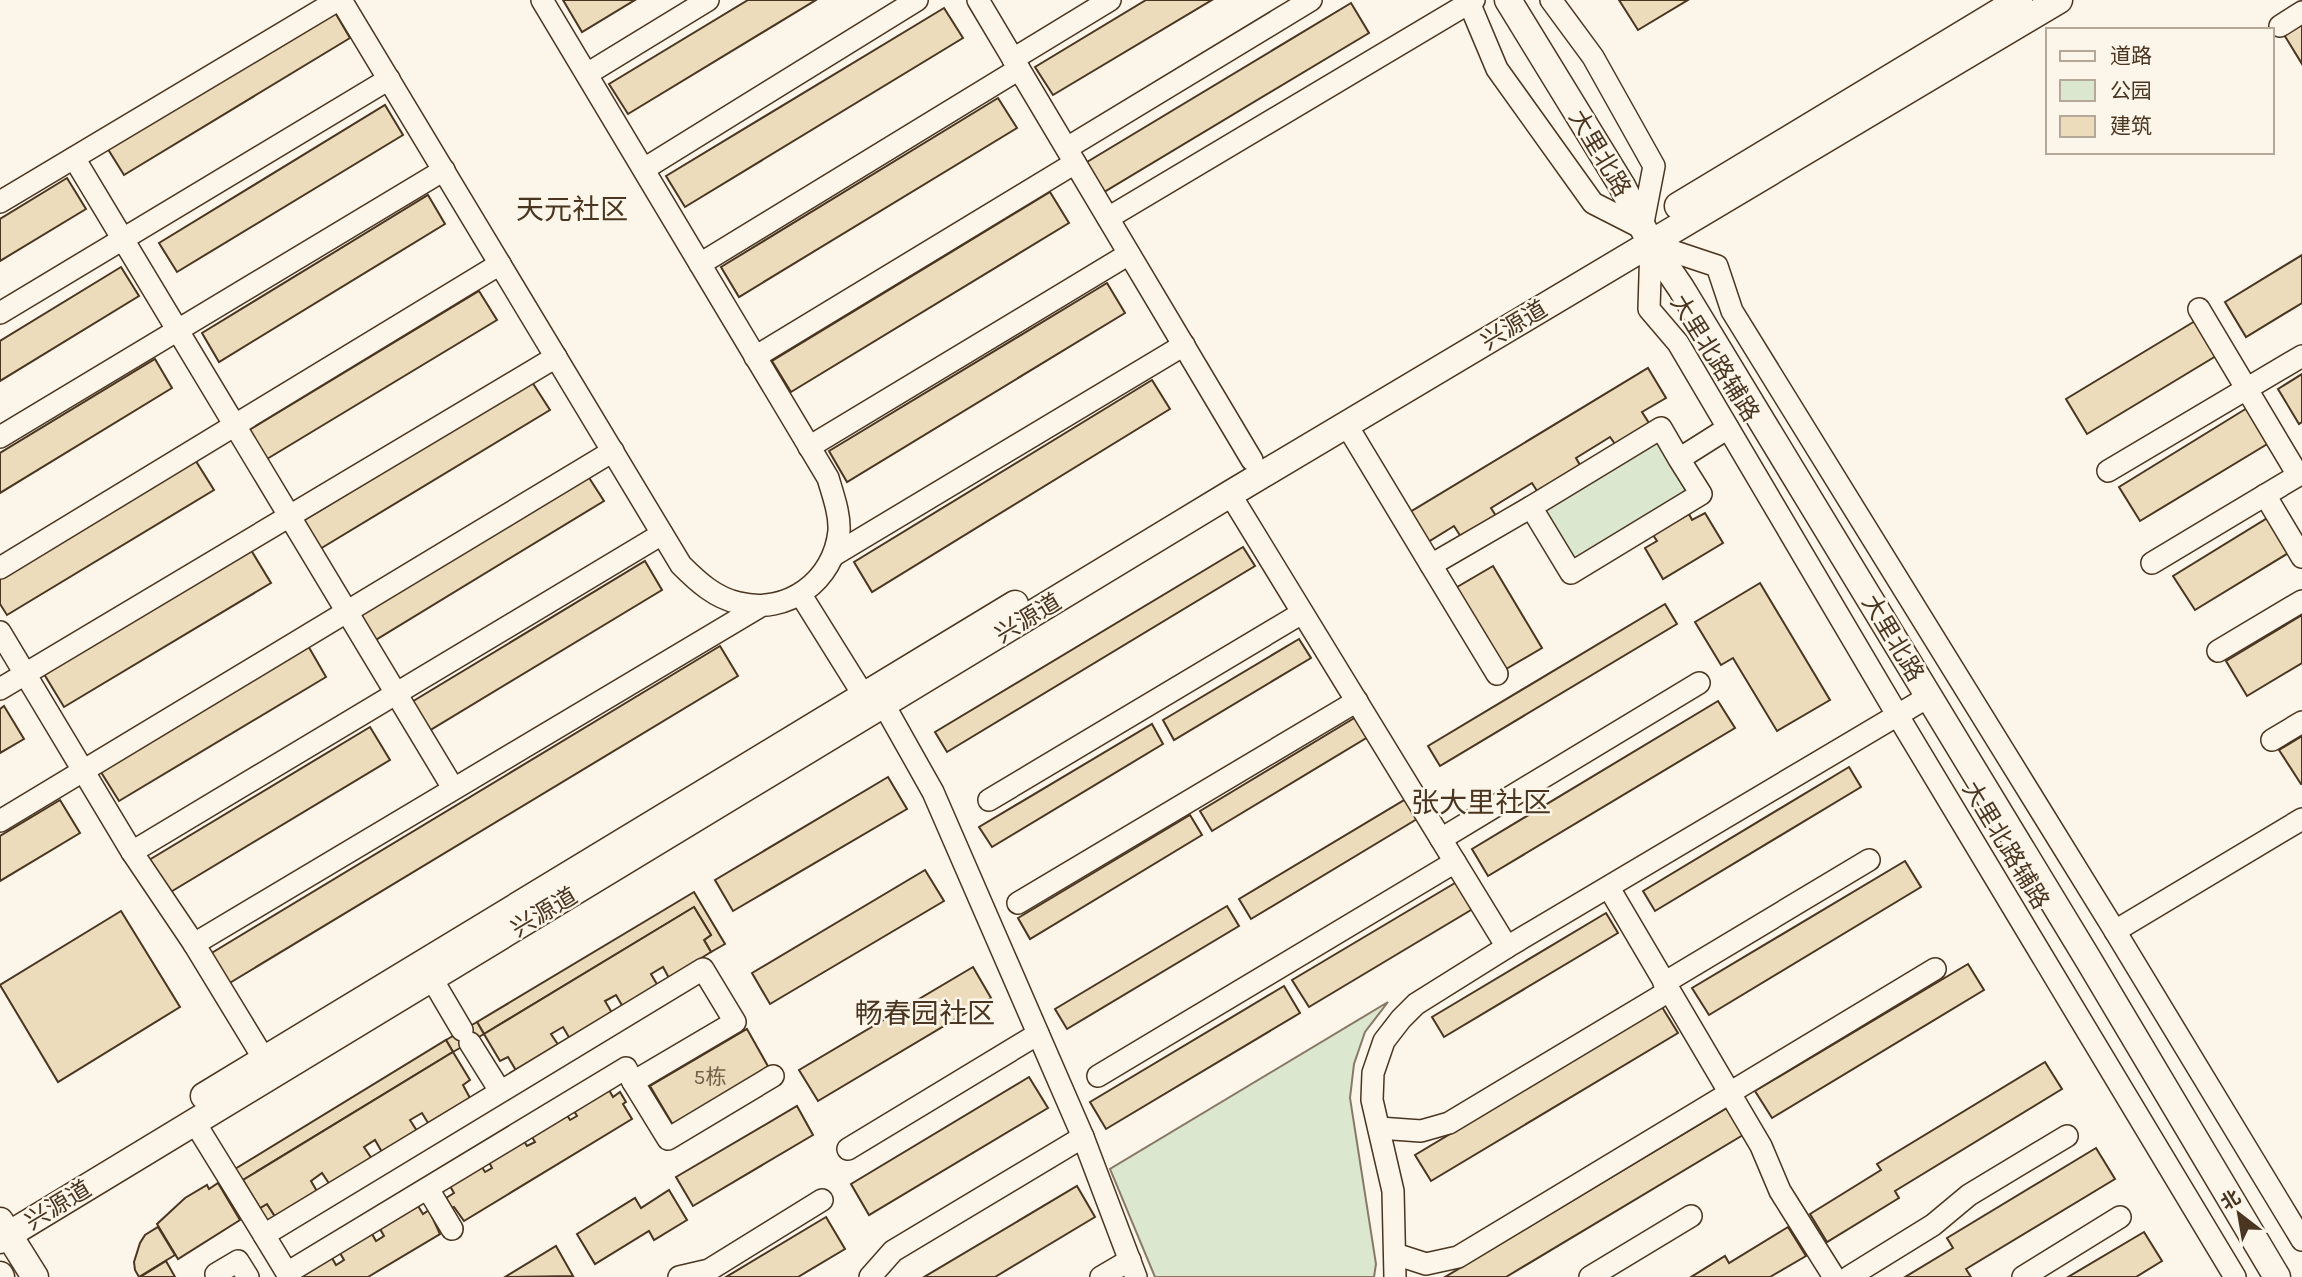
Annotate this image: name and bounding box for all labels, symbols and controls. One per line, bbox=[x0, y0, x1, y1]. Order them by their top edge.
legend bbox=[2046, 28, 2274, 154]
text: 道路 bbox=[2110, 44, 2152, 68]
text: 公园 bbox=[2110, 79, 2152, 103]
street label: 大里北路 bbox=[1563, 105, 1637, 201]
text: 建筑 bbox=[2110, 114, 2152, 138]
district label: 天元社区 bbox=[516, 193, 628, 226]
street label: 大里北路辅路 bbox=[1665, 290, 1765, 426]
street label: 兴源道 bbox=[1476, 294, 1552, 356]
street label: 兴源道 bbox=[990, 587, 1066, 649]
street label: 大里北路 bbox=[1856, 590, 1930, 686]
street label: 大里北路辅路 bbox=[1957, 776, 2055, 914]
district label: 张大里社区 bbox=[1411, 786, 1551, 819]
street label: 兴源道 bbox=[506, 881, 582, 943]
district label: 畅春园社区 bbox=[855, 997, 995, 1030]
house number: 5栋 bbox=[694, 1065, 726, 1089]
street label: 兴源道 bbox=[20, 1174, 96, 1236]
north arrow bbox=[2204, 1179, 2274, 1249]
text: 北 bbox=[2217, 1186, 2245, 1215]

